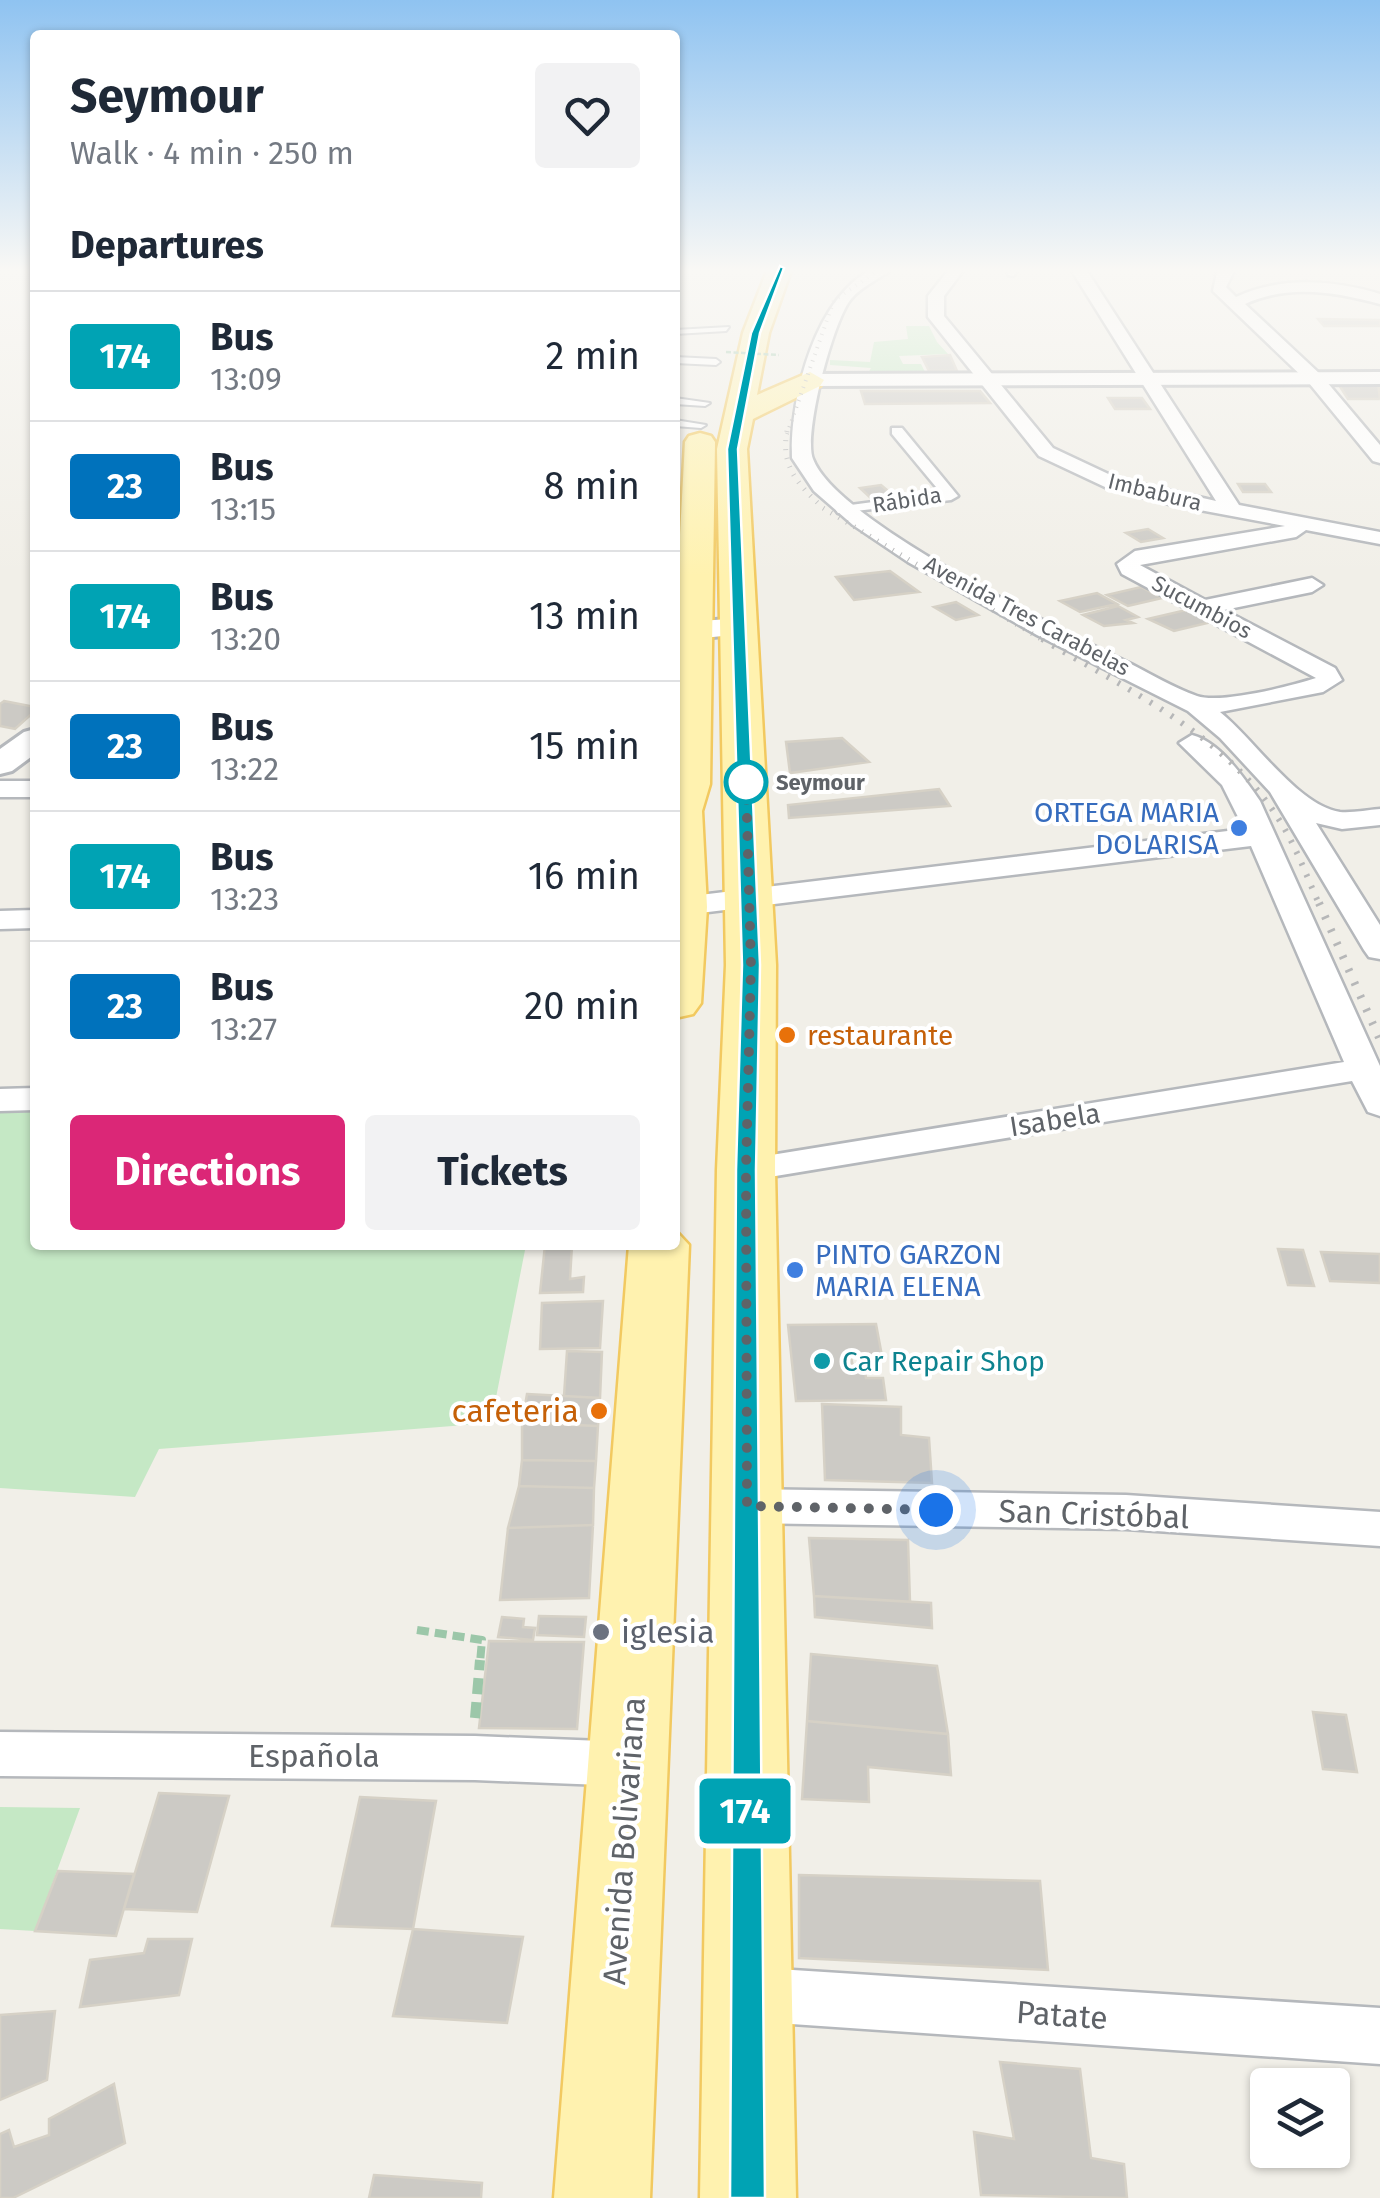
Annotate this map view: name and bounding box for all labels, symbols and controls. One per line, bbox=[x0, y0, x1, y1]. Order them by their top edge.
button: heart bbox=[535, 63, 640, 168]
text: Seymour bbox=[70, 67, 264, 125]
text: Walk · 4 min · 250 m bbox=[70, 134, 354, 172]
text: Departures bbox=[70, 222, 264, 268]
text: Bus bbox=[210, 314, 274, 360]
text: 2 min bbox=[546, 333, 640, 379]
text: 174 bbox=[100, 335, 151, 377]
text: 13:09 bbox=[210, 360, 282, 398]
text: Bus bbox=[210, 444, 274, 490]
text: 8 min bbox=[543, 463, 640, 509]
text: 23 bbox=[107, 465, 143, 507]
street label: Imbabura bbox=[1105, 467, 1205, 517]
street label: Rábida bbox=[871, 481, 943, 519]
text: 13:15 bbox=[210, 490, 276, 528]
street label: Avenida Tres Carabelas bbox=[919, 550, 1135, 682]
street label: Sucumbios bbox=[1147, 569, 1257, 645]
text: Bus bbox=[210, 574, 274, 620]
text: 13 min bbox=[529, 593, 640, 639]
text: 174 bbox=[100, 595, 151, 637]
text: 13:20 bbox=[210, 620, 281, 658]
text: Bus bbox=[210, 704, 274, 750]
text: 15 min bbox=[529, 723, 640, 769]
text: 23 bbox=[107, 725, 143, 767]
text: 13:22 bbox=[210, 750, 279, 788]
marker: Seymour bbox=[725, 761, 767, 803]
place label: Seymour bbox=[776, 769, 865, 796]
place label: ORTEGA MARIA DOLARISA bbox=[1034, 796, 1219, 861]
marker: ORTEGA MARIA DOLARISA bbox=[1228, 817, 1250, 839]
text: Bus bbox=[210, 834, 274, 880]
text: 16 min bbox=[528, 853, 640, 899]
text: 174 bbox=[100, 855, 151, 897]
text: 13:23 bbox=[210, 880, 279, 918]
text: Bus bbox=[210, 964, 274, 1010]
text: 20 min bbox=[524, 983, 640, 1029]
text: 23 bbox=[107, 985, 143, 1027]
text: 13:27 bbox=[210, 1010, 277, 1048]
place label: restaurante bbox=[807, 1019, 953, 1052]
marker: restaurante bbox=[776, 1024, 798, 1046]
street label: Isabela bbox=[1007, 1097, 1103, 1143]
button: Directions bbox=[70, 1115, 345, 1230]
button: Tickets bbox=[365, 1115, 640, 1230]
place label: PINTO GARZON MARIA ELENA bbox=[815, 1238, 1002, 1303]
marker: PINTO GARZON MARIA ELENA bbox=[784, 1259, 806, 1281]
place label: Car Repair Shop bbox=[842, 1345, 1045, 1378]
marker: Car Repair Shop bbox=[811, 1350, 833, 1372]
place label: cafeteria bbox=[451, 1392, 579, 1430]
marker: cafeteria bbox=[588, 1400, 610, 1422]
your location bbox=[911, 1485, 961, 1535]
street label: San Cristóbal bbox=[998, 1492, 1190, 1536]
place label: iglesia bbox=[621, 1613, 715, 1651]
marker: iglesia bbox=[590, 1621, 612, 1643]
street label: Avenida Bolivariana bbox=[595, 1696, 653, 1986]
street label: Española bbox=[248, 1737, 380, 1775]
line badge: 174 bbox=[688, 1778, 802, 1844]
text: 174 bbox=[720, 1790, 771, 1832]
street label: Patate bbox=[1015, 1993, 1109, 2037]
map controls bbox=[1250, 2068, 1350, 2168]
button: layers bbox=[1250, 2068, 1350, 2168]

